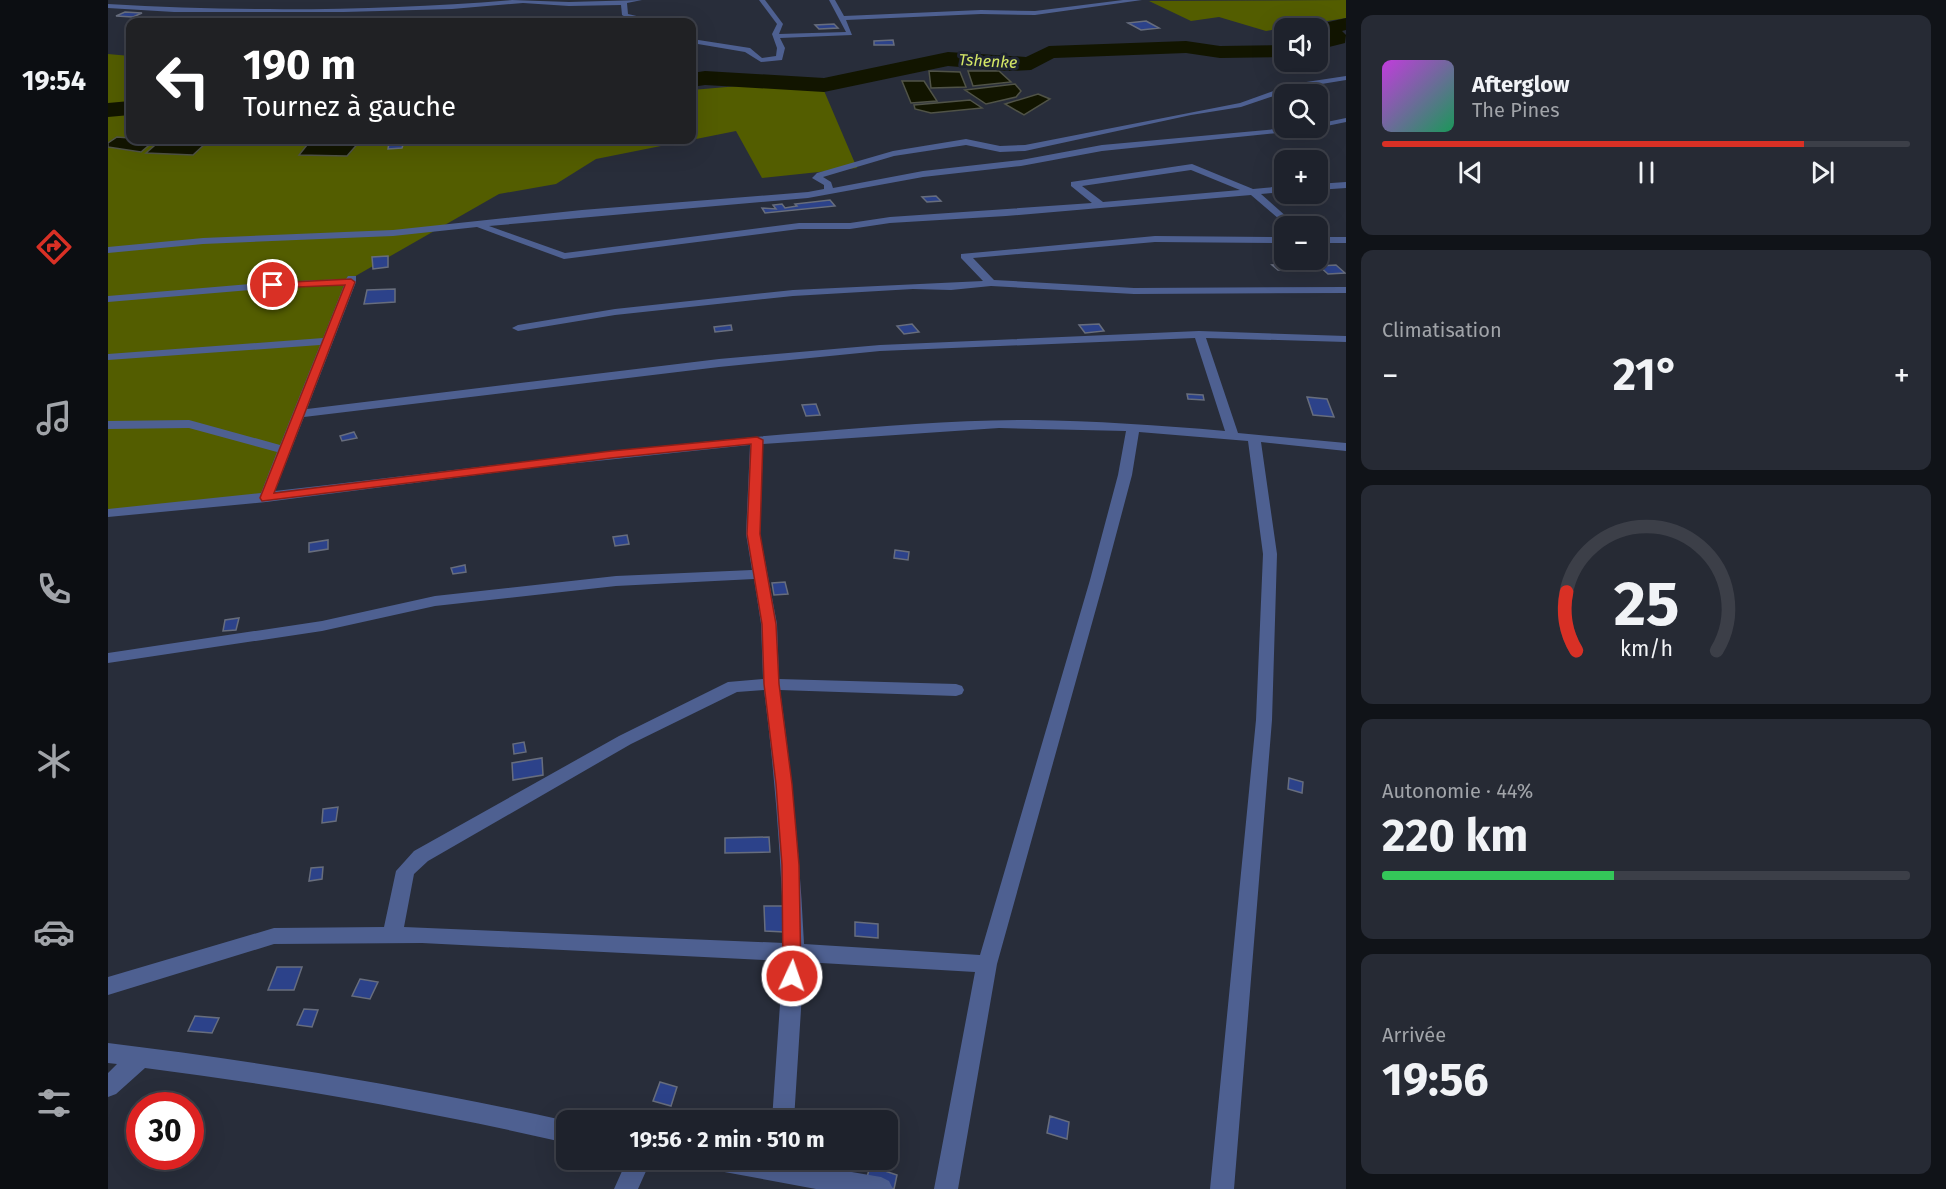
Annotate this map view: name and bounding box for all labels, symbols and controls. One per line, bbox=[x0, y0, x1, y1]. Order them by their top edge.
map controls bbox=[1274, 18, 1328, 270]
button: sound bbox=[1274, 18, 1328, 72]
text: 190 m bbox=[243, 40, 356, 90]
icon: left bbox=[144, 42, 222, 120]
water label: Tshenke bbox=[958, 50, 1018, 72]
text: 19:54 bbox=[22, 65, 86, 97]
text: Afterglow bbox=[1472, 71, 1569, 98]
button: search bbox=[1274, 84, 1328, 138]
text: Tournez à gauche bbox=[243, 91, 456, 123]
text: The Pines bbox=[1472, 98, 1559, 122]
button: + bbox=[1274, 150, 1328, 204]
icon: previous bbox=[1454, 156, 1487, 189]
icon: pause bbox=[1630, 156, 1663, 189]
icon: next bbox=[1806, 156, 1839, 189]
button: − bbox=[1274, 216, 1328, 270]
icon: directions bbox=[33, 226, 75, 268]
pin bbox=[247, 259, 298, 310]
icon: arrive bbox=[256, 268, 289, 301]
text: Climatisation bbox=[1382, 318, 1502, 342]
text: 21° bbox=[1613, 348, 1679, 402]
text: − bbox=[1382, 356, 1399, 396]
text: + bbox=[1894, 356, 1910, 396]
icon: music bbox=[33, 397, 75, 439]
icon: phone bbox=[33, 568, 75, 610]
text: 25 bbox=[1613, 568, 1679, 643]
text: km/h bbox=[1619, 637, 1673, 663]
icon: climate bbox=[33, 740, 75, 782]
text: Autonomie · 44% bbox=[1382, 779, 1533, 803]
text: 220 km bbox=[1382, 809, 1528, 863]
icon: car bbox=[33, 911, 75, 953]
position arrow bbox=[760, 944, 824, 1008]
text: Arrivée bbox=[1382, 1023, 1446, 1047]
text: 19:56 bbox=[1382, 1053, 1489, 1107]
icon: filters bbox=[33, 1082, 75, 1124]
speed limit sign: 30 bbox=[126, 1092, 204, 1170]
text: 19:56 · 2 min · 510 m bbox=[629, 1126, 825, 1153]

